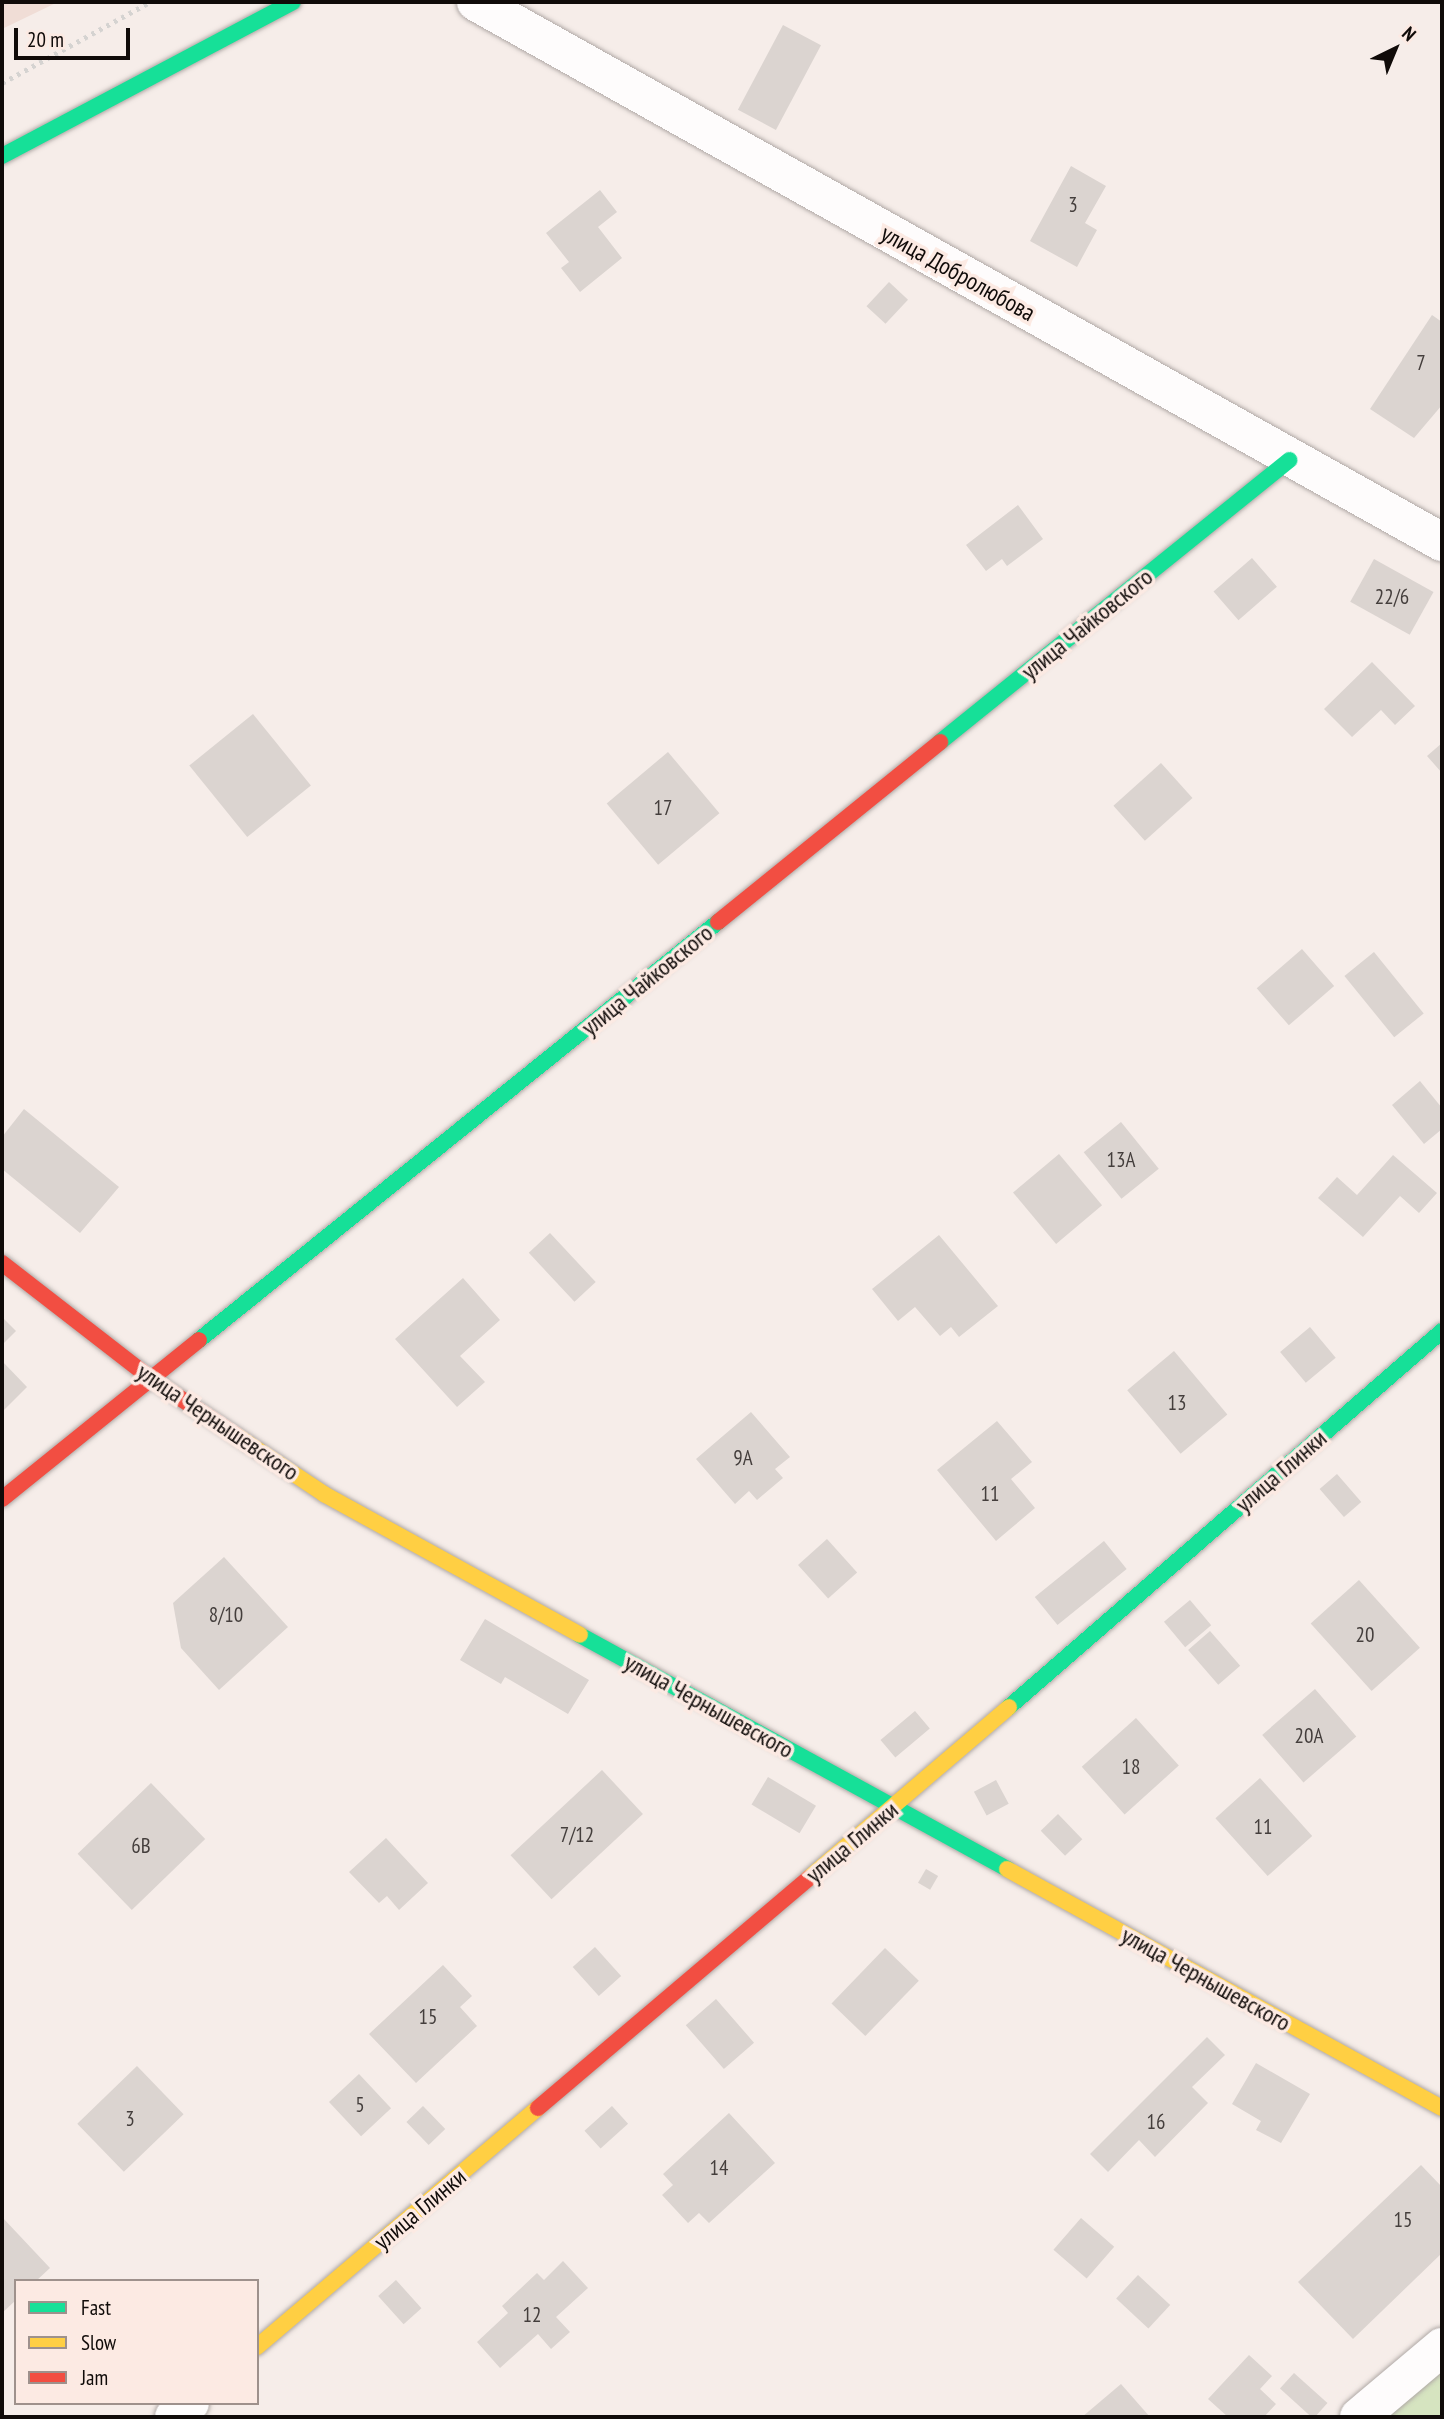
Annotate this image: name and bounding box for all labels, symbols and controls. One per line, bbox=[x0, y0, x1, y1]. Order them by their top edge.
scale bar bbox=[18, 14, 133, 58]
north arrow bbox=[1360, 14, 1430, 84]
text: N bbox=[1397, 21, 1421, 46]
text: 20 m bbox=[27, 26, 64, 53]
house number: 3 bbox=[1068, 192, 1078, 218]
street label: улица Добролюбова bbox=[876, 219, 1040, 327]
house number: 7 bbox=[1416, 350, 1426, 376]
street label: улица Чайковского bbox=[1016, 562, 1158, 686]
house number: 22/6 bbox=[1375, 584, 1409, 610]
house number: 17 bbox=[654, 795, 672, 821]
street label: улица Чайковского bbox=[576, 918, 718, 1042]
house number: 13А bbox=[1107, 1147, 1135, 1173]
street label: улица Чернышевского bbox=[132, 1357, 304, 1487]
house number: 13 bbox=[1168, 1390, 1186, 1416]
street label: улица Глинки bbox=[1230, 1424, 1332, 1518]
house number: 9А bbox=[733, 1445, 753, 1471]
house number: 11 bbox=[981, 1481, 999, 1507]
house number: 8/10 bbox=[209, 1602, 243, 1628]
house number: 20 bbox=[1356, 1622, 1374, 1648]
street label: улица Чернышевского bbox=[619, 1648, 799, 1764]
house number: 20А bbox=[1295, 1723, 1323, 1749]
house number: 18 bbox=[1122, 1754, 1140, 1780]
street label: улица Глинки bbox=[800, 1795, 904, 1889]
house number: 11 bbox=[1254, 1814, 1272, 1840]
house number: 7/12 bbox=[560, 1822, 594, 1848]
house number: 6В bbox=[131, 1833, 151, 1859]
street label: улица Чернышевского bbox=[1116, 1921, 1296, 2037]
house number: 15 bbox=[419, 2004, 437, 2030]
house number: 5 bbox=[355, 2092, 365, 2118]
house number: 3 bbox=[125, 2106, 135, 2132]
house number: 16 bbox=[1147, 2109, 1165, 2135]
house number: 14 bbox=[710, 2155, 728, 2181]
street label: улица Глинки bbox=[368, 2162, 472, 2256]
house number: 15 bbox=[1394, 2207, 1412, 2233]
legend bbox=[14, 2279, 259, 2405]
text: Fast bbox=[81, 2294, 111, 2321]
house number: 12 bbox=[523, 2302, 541, 2328]
text: Slow bbox=[81, 2329, 116, 2356]
text: Jam bbox=[81, 2364, 108, 2391]

